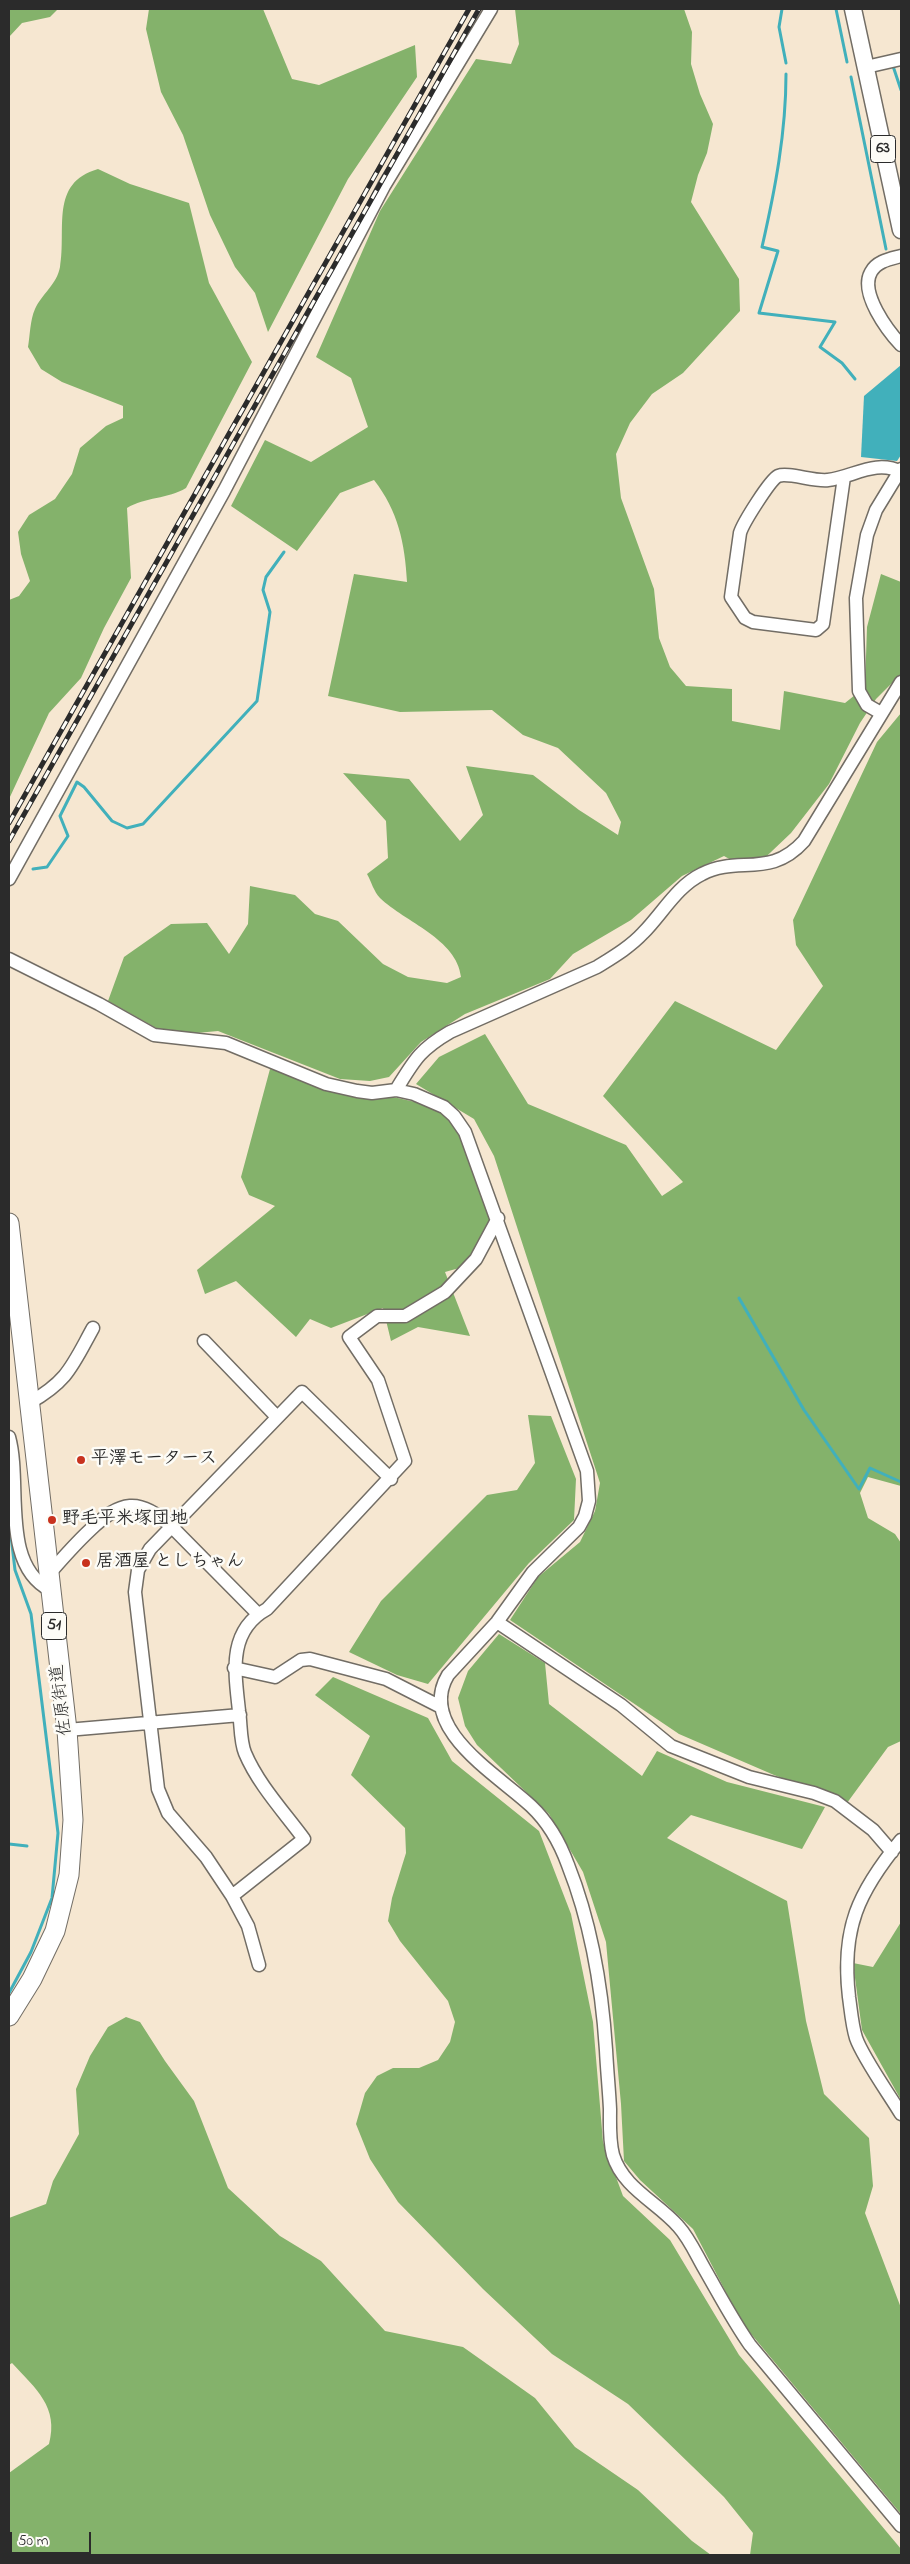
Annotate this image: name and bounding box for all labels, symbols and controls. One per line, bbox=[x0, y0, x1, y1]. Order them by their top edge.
road number: 63 bbox=[870, 136, 896, 162]
place label: 平澤モータース bbox=[91, 1449, 217, 1471]
marker: 平澤モータース bbox=[75, 1454, 87, 1466]
place label: 野毛平米塚団地 bbox=[62, 1509, 188, 1531]
marker: 野毛平米塚団地 bbox=[46, 1514, 58, 1526]
place label: 居酒屋 としちゃん bbox=[96, 1552, 244, 1574]
marker: 居酒屋 としちゃん bbox=[80, 1557, 92, 1569]
road number: 51 bbox=[42, 1612, 66, 1640]
street label: 佐原街道 bbox=[48, 1663, 78, 1737]
scale bar bbox=[12, 2522, 94, 2554]
text: 50 m bbox=[18, 2530, 48, 2552]

